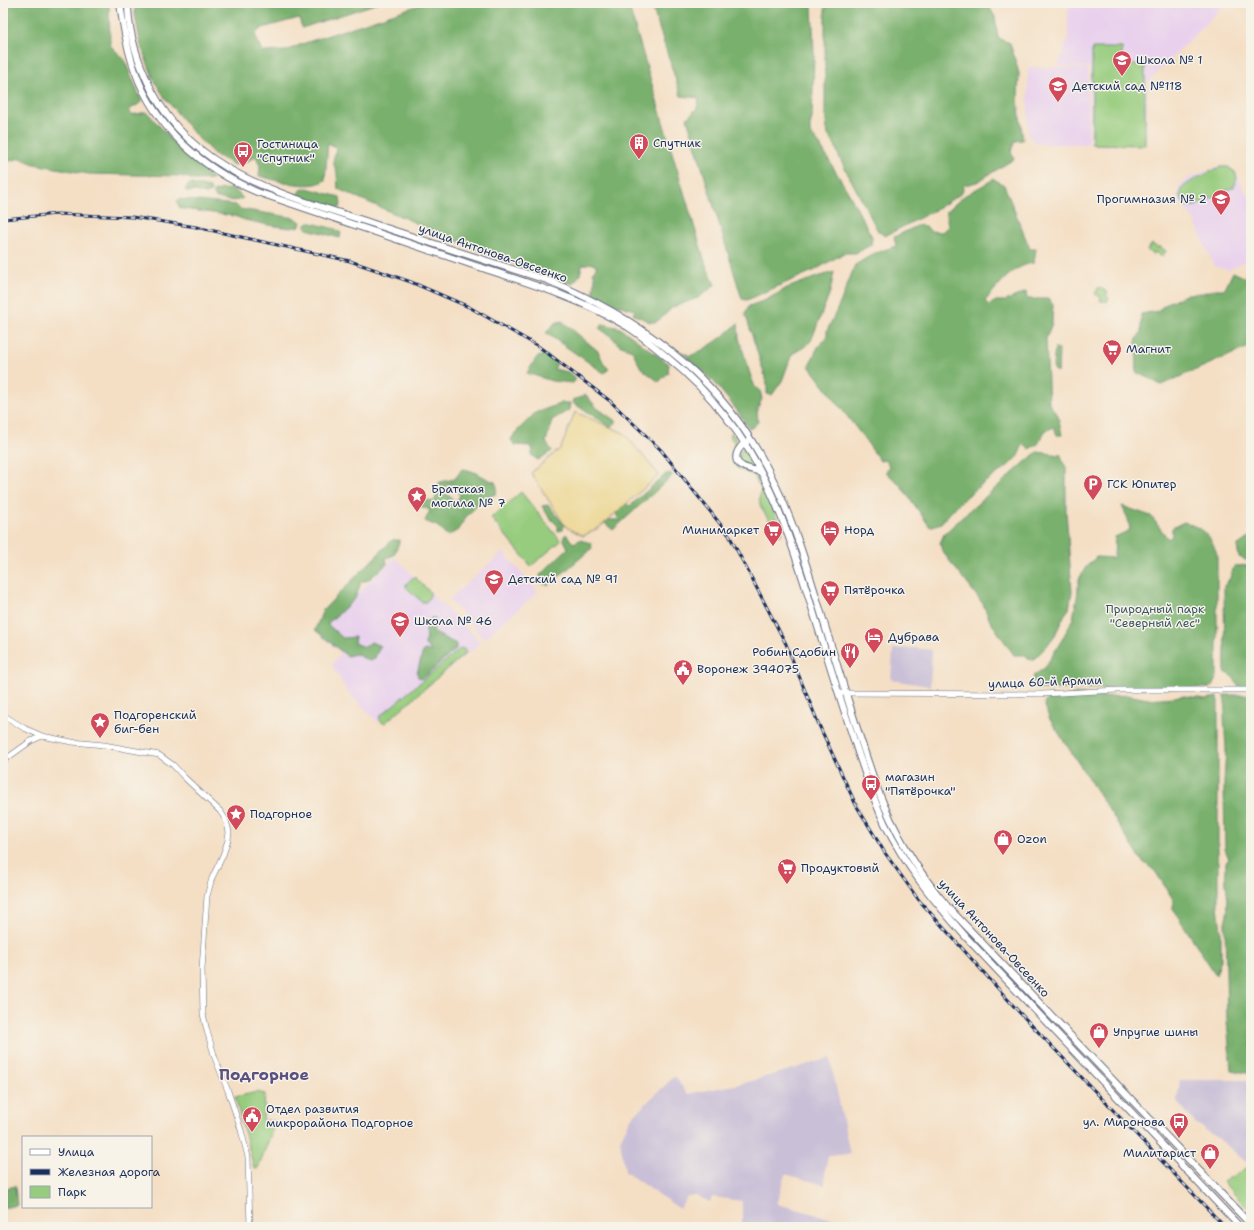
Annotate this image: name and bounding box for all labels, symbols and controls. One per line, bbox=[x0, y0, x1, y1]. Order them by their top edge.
school or university icon: Школа № 1 bbox=[1111, 49, 1133, 77]
place label: Школа № 1 bbox=[1136, 52, 1203, 68]
school or university icon: Детский сад №118 bbox=[1047, 75, 1069, 103]
place label: Детский сад №118 bbox=[1072, 78, 1182, 94]
building icon: Спутник bbox=[628, 132, 650, 160]
place label: Спутник bbox=[653, 135, 702, 151]
place label: Гостиница "Спутник" bbox=[257, 136, 319, 166]
bus stop icon: Гостиница "Спутник" bbox=[232, 140, 254, 168]
school or university icon: Прогимназия № 2 bbox=[1210, 188, 1232, 216]
place label: Прогимназия № 2 bbox=[1097, 191, 1207, 207]
street label: улица Антонова-Овсеенко bbox=[416, 220, 570, 286]
supermarket icon: Магнит bbox=[1101, 338, 1123, 366]
place label: Магнит bbox=[1126, 341, 1172, 357]
parking icon: ГСК Юпитер bbox=[1082, 473, 1104, 501]
place label: ГСК Юпитер bbox=[1107, 476, 1177, 492]
place label: Братская могила № 7 bbox=[431, 481, 506, 511]
place icon: Братская могила № 7 bbox=[406, 485, 428, 513]
supermarket icon: Минимаркет bbox=[762, 519, 784, 547]
hotel icon: Норд bbox=[819, 519, 841, 547]
place label: Минимаркет bbox=[682, 522, 760, 538]
place label: Норд bbox=[844, 522, 875, 538]
school or university icon: Детский сад № 91 bbox=[483, 568, 505, 596]
place label: Детский сад № 91 bbox=[508, 571, 618, 587]
supermarket icon: Пятёрочка bbox=[819, 579, 841, 607]
place label: Пятёрочка bbox=[844, 582, 905, 598]
park label: Природный парк "Северный лес" bbox=[1106, 601, 1205, 631]
school or university icon: Школа № 46 bbox=[389, 610, 411, 638]
place label: Школа № 46 bbox=[414, 613, 492, 629]
hotel icon: Дубрава bbox=[863, 626, 885, 654]
place label: Дубрава bbox=[888, 629, 940, 645]
restaurant icon: Робин Сдобин bbox=[839, 641, 861, 669]
place label: Робин Сдобин bbox=[752, 644, 836, 660]
public building icon: Воронеж 394075 bbox=[672, 658, 694, 686]
place label: Воронеж 394075 bbox=[697, 661, 799, 677]
street label: улица 60-й Армии bbox=[988, 672, 1102, 692]
place label: Подгоренский биг-бен bbox=[114, 707, 197, 737]
place icon: Подгоренский биг-бен bbox=[89, 711, 111, 739]
place label: магазин "Пятёрочка" bbox=[885, 769, 956, 799]
bus stop icon: магазин "Пятёрочка" bbox=[860, 773, 882, 801]
place icon: Подгорное bbox=[225, 803, 247, 831]
place label: Подгорное bbox=[250, 806, 312, 822]
shop icon: Ozon bbox=[992, 828, 1014, 856]
place label: Ozon bbox=[1017, 831, 1047, 847]
supermarket icon: Продуктовый bbox=[776, 857, 798, 885]
place label: Продуктовый bbox=[801, 860, 879, 876]
street label: улица Антонова-Овсеенко bbox=[935, 875, 1053, 1001]
shop icon: Упругие шины bbox=[1088, 1021, 1110, 1049]
place label: Упругие шины bbox=[1113, 1024, 1198, 1040]
district label: Подгорное bbox=[219, 1064, 309, 1085]
place label: Отдел развития микрорайона Подгорное bbox=[266, 1101, 414, 1131]
public building icon: Отдел развития микрорайона Подгорное bbox=[241, 1105, 263, 1133]
bus stop icon: ул. Миронова bbox=[1168, 1111, 1190, 1139]
place label: ул. Миронова bbox=[1083, 1114, 1166, 1130]
legend bbox=[22, 1136, 152, 1208]
shop icon: Милитарист bbox=[1199, 1142, 1221, 1170]
text: Улица bbox=[58, 1144, 95, 1160]
place label: Милитарист bbox=[1123, 1145, 1197, 1161]
text: Железная дорога bbox=[58, 1164, 161, 1180]
text: Парк bbox=[58, 1184, 87, 1200]

